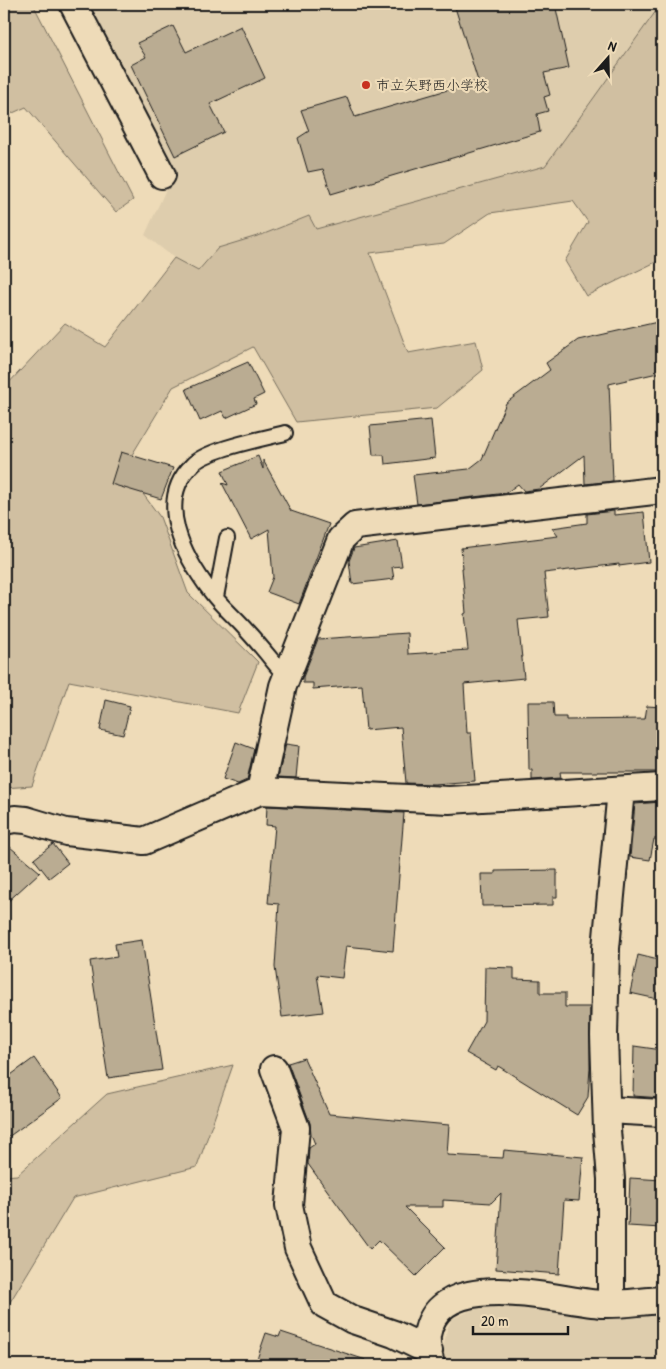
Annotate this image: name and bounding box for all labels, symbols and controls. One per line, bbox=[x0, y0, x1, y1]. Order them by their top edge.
north arrow bbox=[584, 32, 634, 82]
text: N bbox=[606, 35, 620, 56]
place label: 市立矢野西小学校 bbox=[376, 75, 488, 94]
marker: 市立矢野西小学校 bbox=[360, 79, 372, 91]
scale bar bbox=[473, 1304, 568, 1336]
text: 20 m bbox=[481, 1310, 508, 1331]

